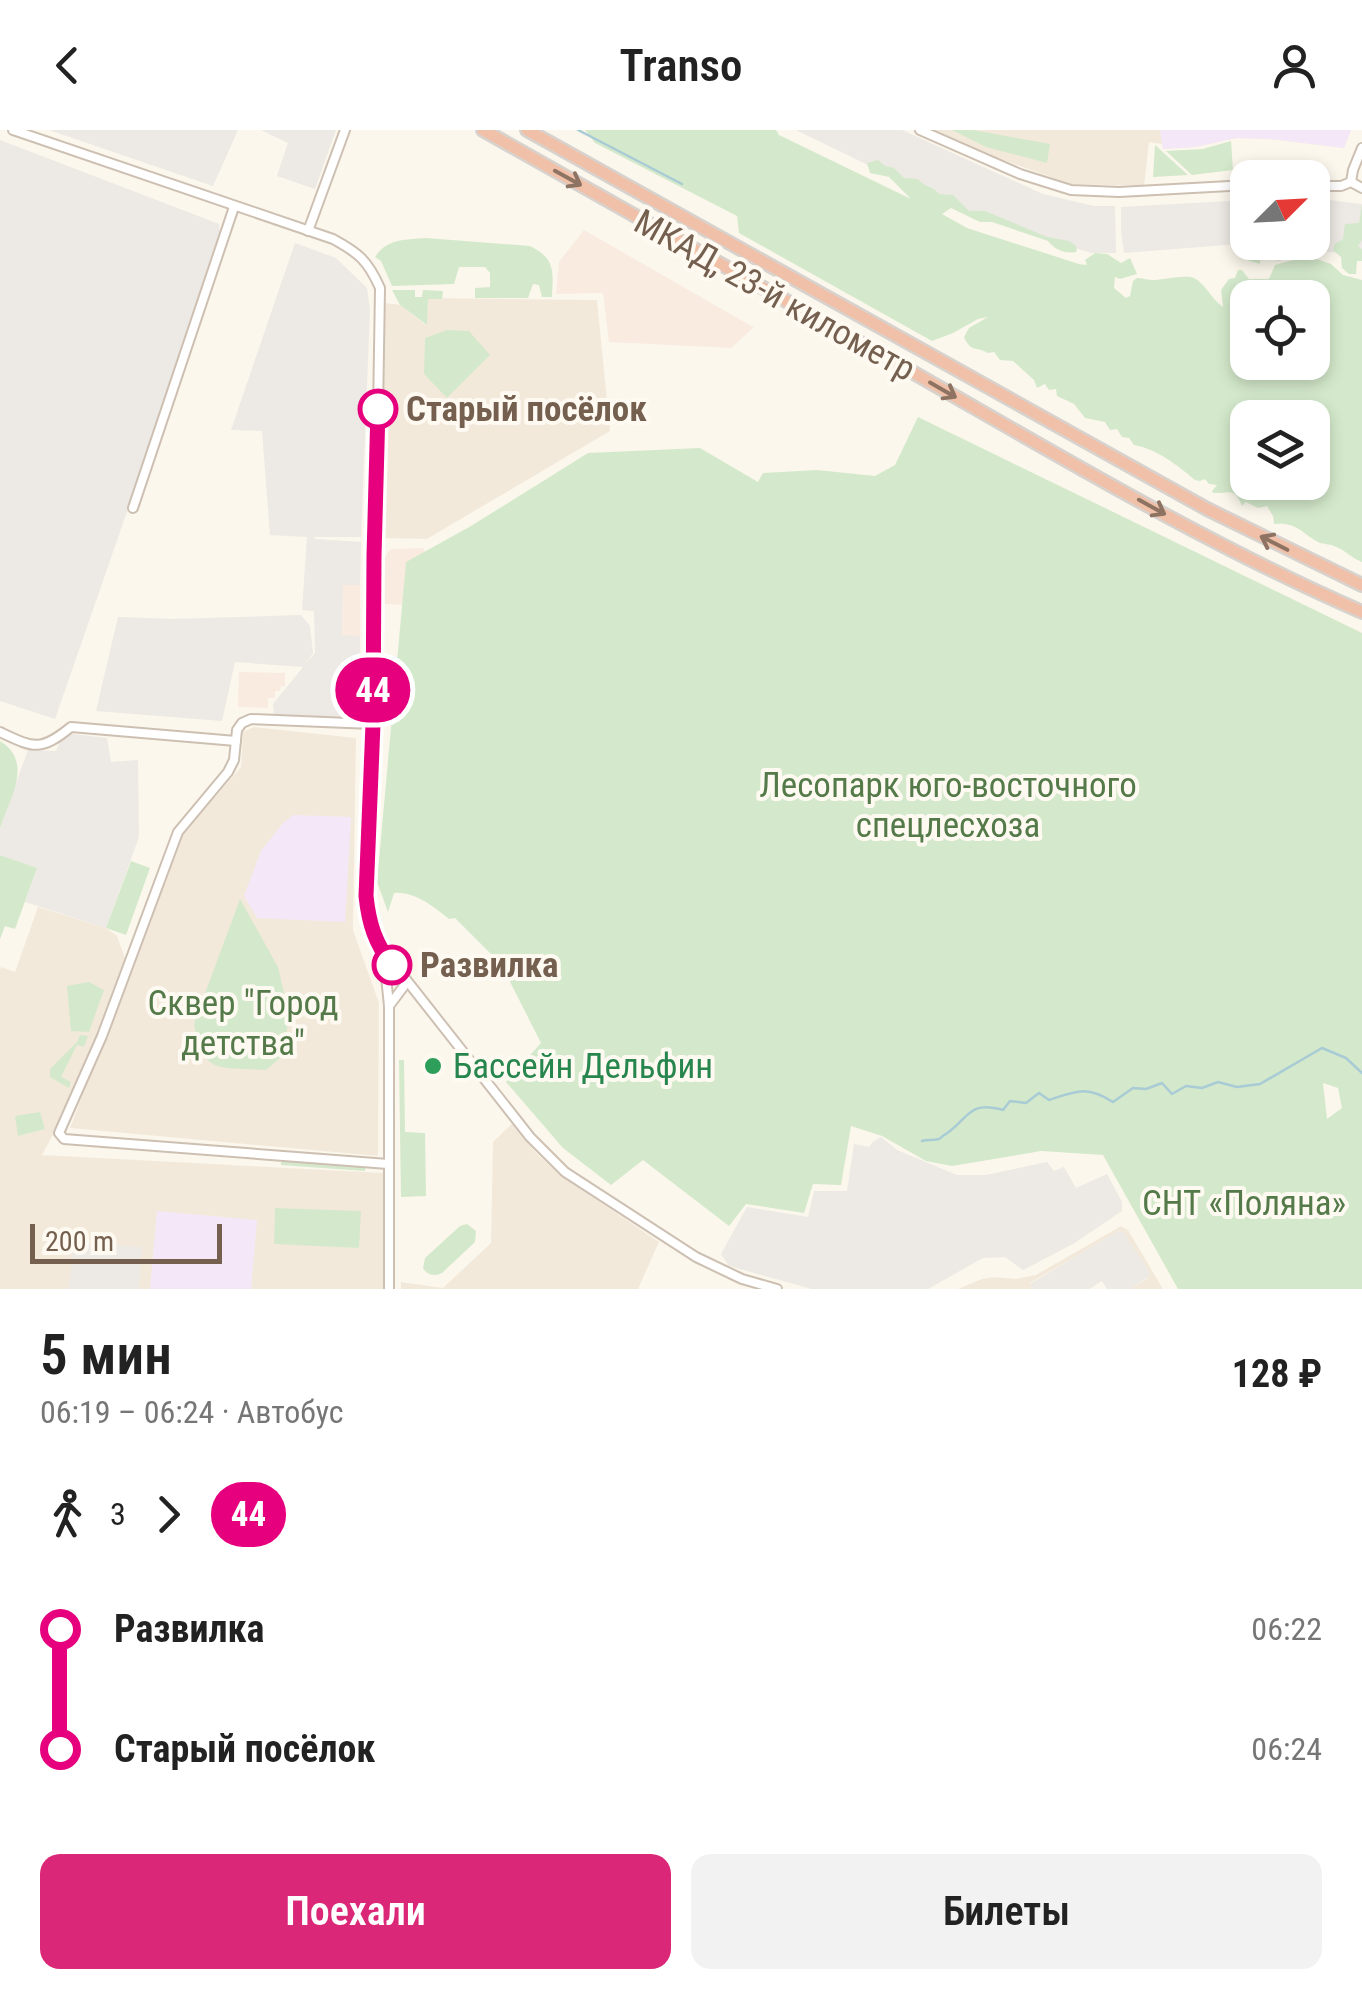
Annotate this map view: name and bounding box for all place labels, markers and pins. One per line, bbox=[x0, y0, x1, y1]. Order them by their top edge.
place label: Старый посёлок bbox=[406, 389, 647, 430]
marker: Старый посёлок bbox=[359, 390, 397, 428]
place label: Развилка bbox=[420, 945, 559, 986]
marker: Развилка bbox=[373, 946, 411, 984]
place label: Бассейн Дельфин bbox=[453, 1046, 713, 1087]
marker: Бассейн Дельфин bbox=[422, 1055, 444, 1077]

